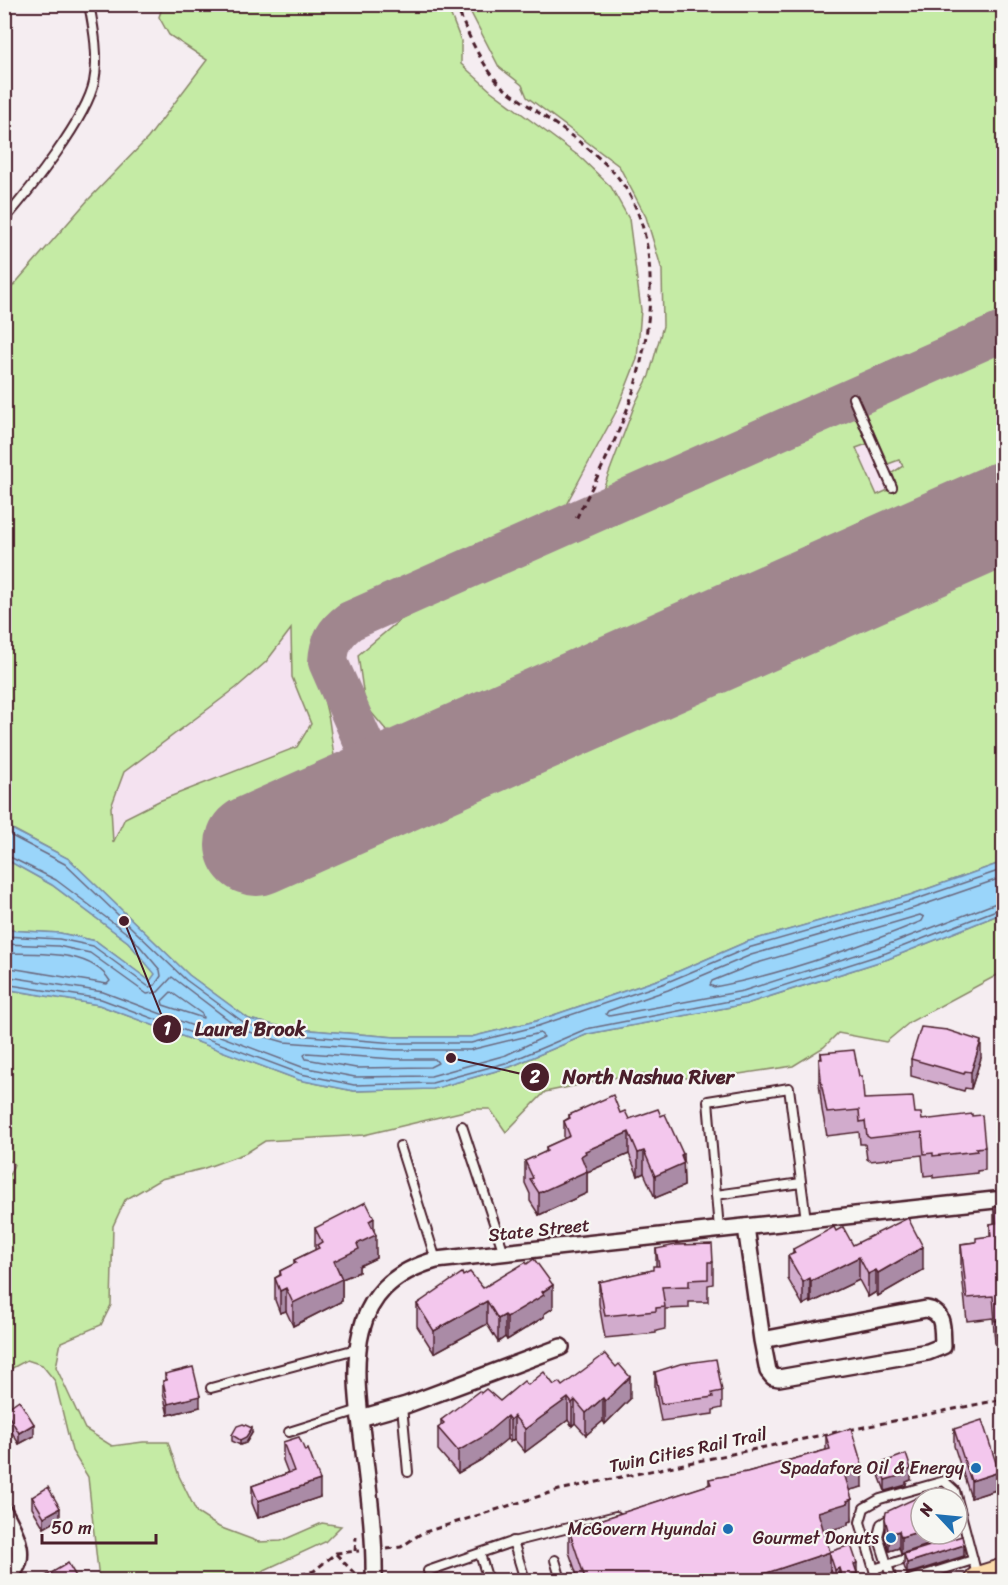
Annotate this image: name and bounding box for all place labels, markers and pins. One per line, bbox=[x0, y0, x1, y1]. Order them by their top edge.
callout: Laurel Brook bbox=[152, 1010, 317, 1048]
callout: North Nashua River bbox=[520, 1058, 746, 1096]
place label: Spadafore Oil & Energy bbox=[780, 1452, 965, 1484]
marker: Spadafore Oil & Energy bbox=[969, 1461, 983, 1475]
place label: McGovern Hyundai bbox=[568, 1513, 717, 1545]
marker: McGovern Hyundai bbox=[721, 1522, 735, 1536]
place label: Gourmet Donuts bbox=[753, 1522, 880, 1554]
marker: Gourmet Donuts bbox=[884, 1531, 898, 1545]

